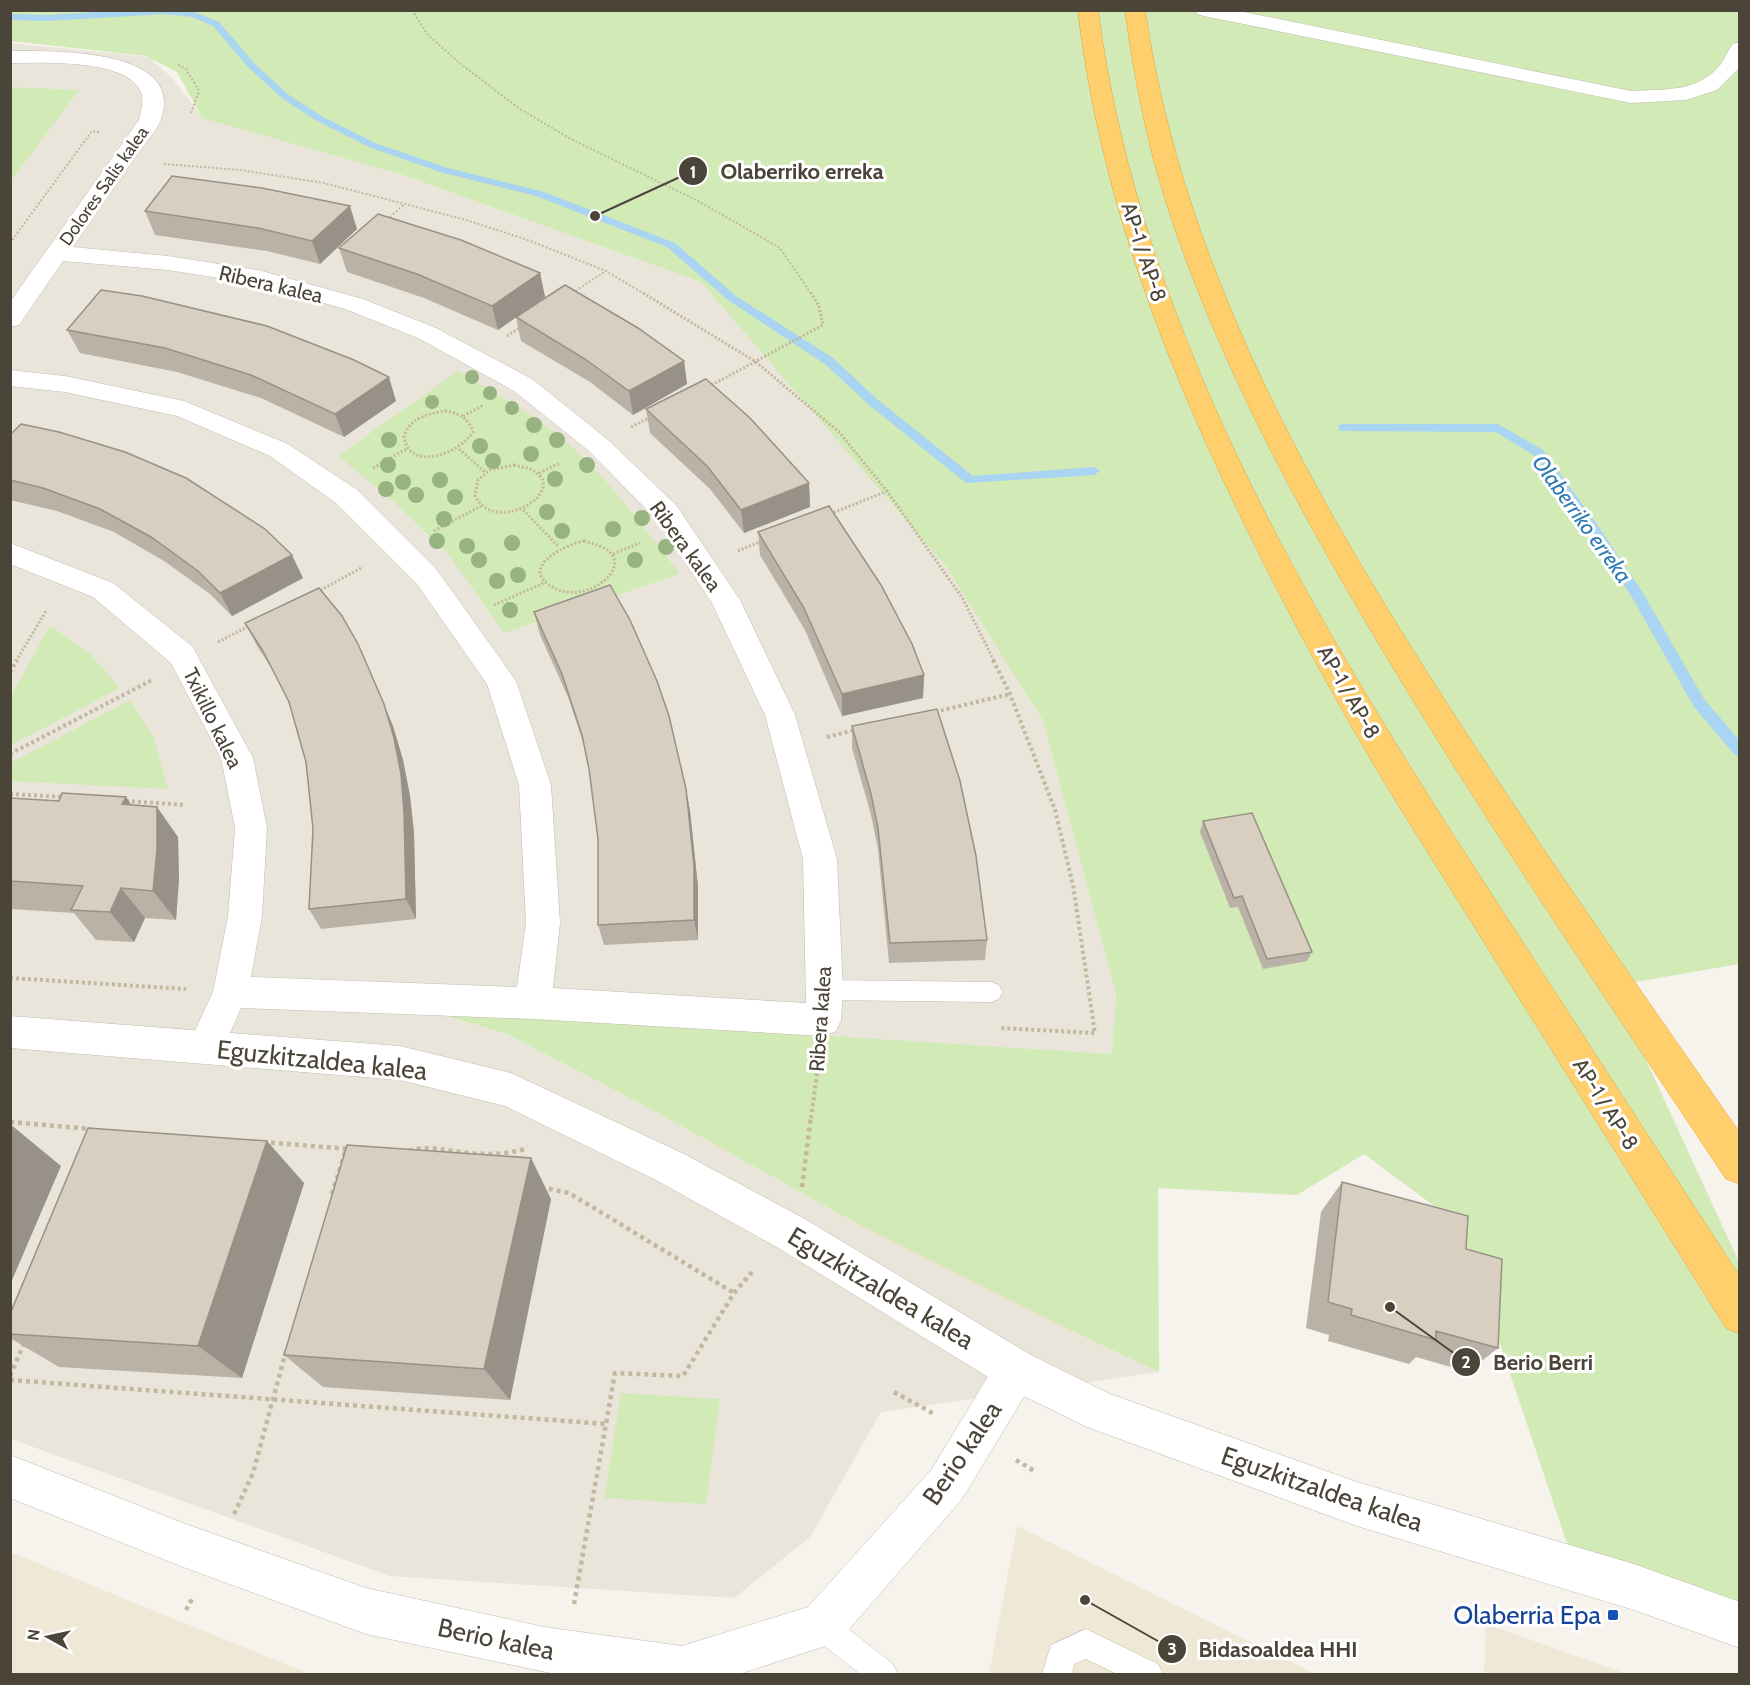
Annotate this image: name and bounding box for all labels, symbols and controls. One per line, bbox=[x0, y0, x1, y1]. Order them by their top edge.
street label: Dolores Salis kalea bbox=[55, 122, 153, 250]
callout: Olaberriko erreka bbox=[678, 151, 895, 191]
text: Olaberriko erreka bbox=[720, 158, 884, 185]
text: 1 bbox=[690, 161, 696, 183]
street label: AP-1 / AP-8 bbox=[1116, 199, 1172, 305]
street label: Ribera kalea bbox=[217, 260, 325, 308]
water label: Olaberriko erreka bbox=[1526, 450, 1638, 588]
street label: Ribera kalea bbox=[645, 496, 727, 596]
street label: AP-1 / AP-8 bbox=[1312, 641, 1386, 743]
street label: Txikillo kalea bbox=[178, 664, 248, 772]
street label: Ribera kalea bbox=[804, 965, 836, 1073]
street label: Eguzkitzaldea kalea bbox=[215, 1033, 429, 1087]
street label: AP-1 / AP-8 bbox=[1568, 1054, 1644, 1154]
street label: Eguzkitzaldea kalea bbox=[782, 1220, 980, 1356]
callout: Berio Berri bbox=[1451, 1342, 1605, 1382]
text: Berio Berri bbox=[1493, 1349, 1593, 1376]
text: 2 bbox=[1461, 1351, 1471, 1373]
street label: Berio kalea bbox=[916, 1395, 1009, 1511]
street label: Eguzkitzaldea kalea bbox=[1217, 1439, 1428, 1539]
place label: Olaberria Epa bbox=[1453, 1599, 1602, 1631]
north arrow bbox=[18, 1607, 78, 1667]
marker: Olaberria Epa bbox=[1606, 1608, 1620, 1622]
street label: Berio kalea bbox=[435, 1611, 558, 1667]
text: N bbox=[23, 1628, 44, 1642]
callout: Bidasoaldea HHI bbox=[1157, 1629, 1370, 1669]
text: Bidasoaldea HHI bbox=[1198, 1636, 1358, 1663]
text: 3 bbox=[1167, 1638, 1177, 1660]

